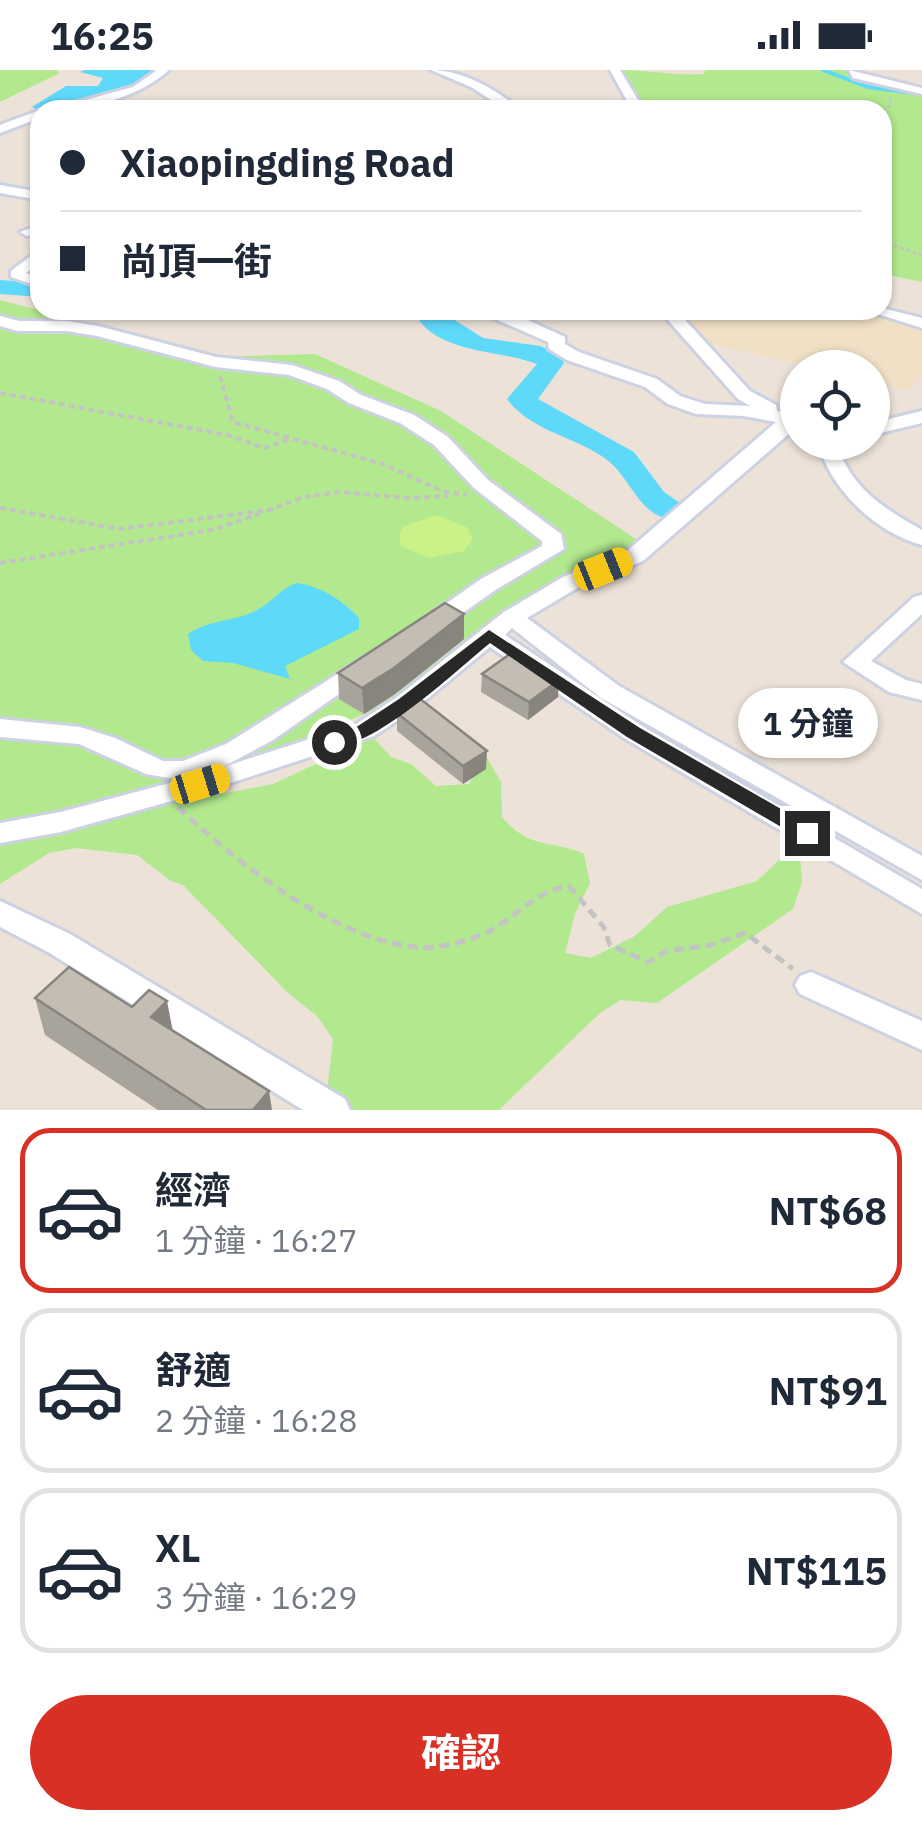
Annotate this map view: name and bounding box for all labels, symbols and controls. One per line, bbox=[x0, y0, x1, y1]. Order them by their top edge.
text: 16:25 bbox=[50, 11, 154, 60]
text: Xiaopingding Road bbox=[120, 138, 455, 187]
text: 尚頂一街 bbox=[120, 236, 272, 285]
map controls bbox=[780, 350, 890, 460]
button: locate bbox=[780, 350, 890, 460]
car bbox=[570, 544, 636, 594]
callout: 1 分鐘 bbox=[737, 688, 877, 758]
text: 1 分鐘 bbox=[763, 702, 853, 744]
route start bbox=[312, 720, 357, 765]
car bbox=[167, 761, 233, 807]
route end bbox=[785, 811, 830, 856]
text: 經濟 bbox=[155, 1165, 231, 1214]
icon: car bbox=[35, 1166, 125, 1256]
text: NT$68 bbox=[769, 1186, 887, 1235]
text: 1 分鐘 · 16:27 bbox=[155, 1219, 357, 1261]
text: 舒適 bbox=[155, 1345, 231, 1394]
icon: car bbox=[35, 1346, 125, 1436]
text: NT$91 bbox=[769, 1366, 887, 1415]
text: 2 分鐘 · 16:28 bbox=[155, 1399, 357, 1441]
text: XL bbox=[155, 1523, 201, 1572]
icon: car bbox=[35, 1526, 125, 1616]
text: NT$115 bbox=[746, 1546, 887, 1595]
text: 3 分鐘 · 16:29 bbox=[155, 1576, 357, 1618]
button: 確認 bbox=[30, 1695, 892, 1810]

